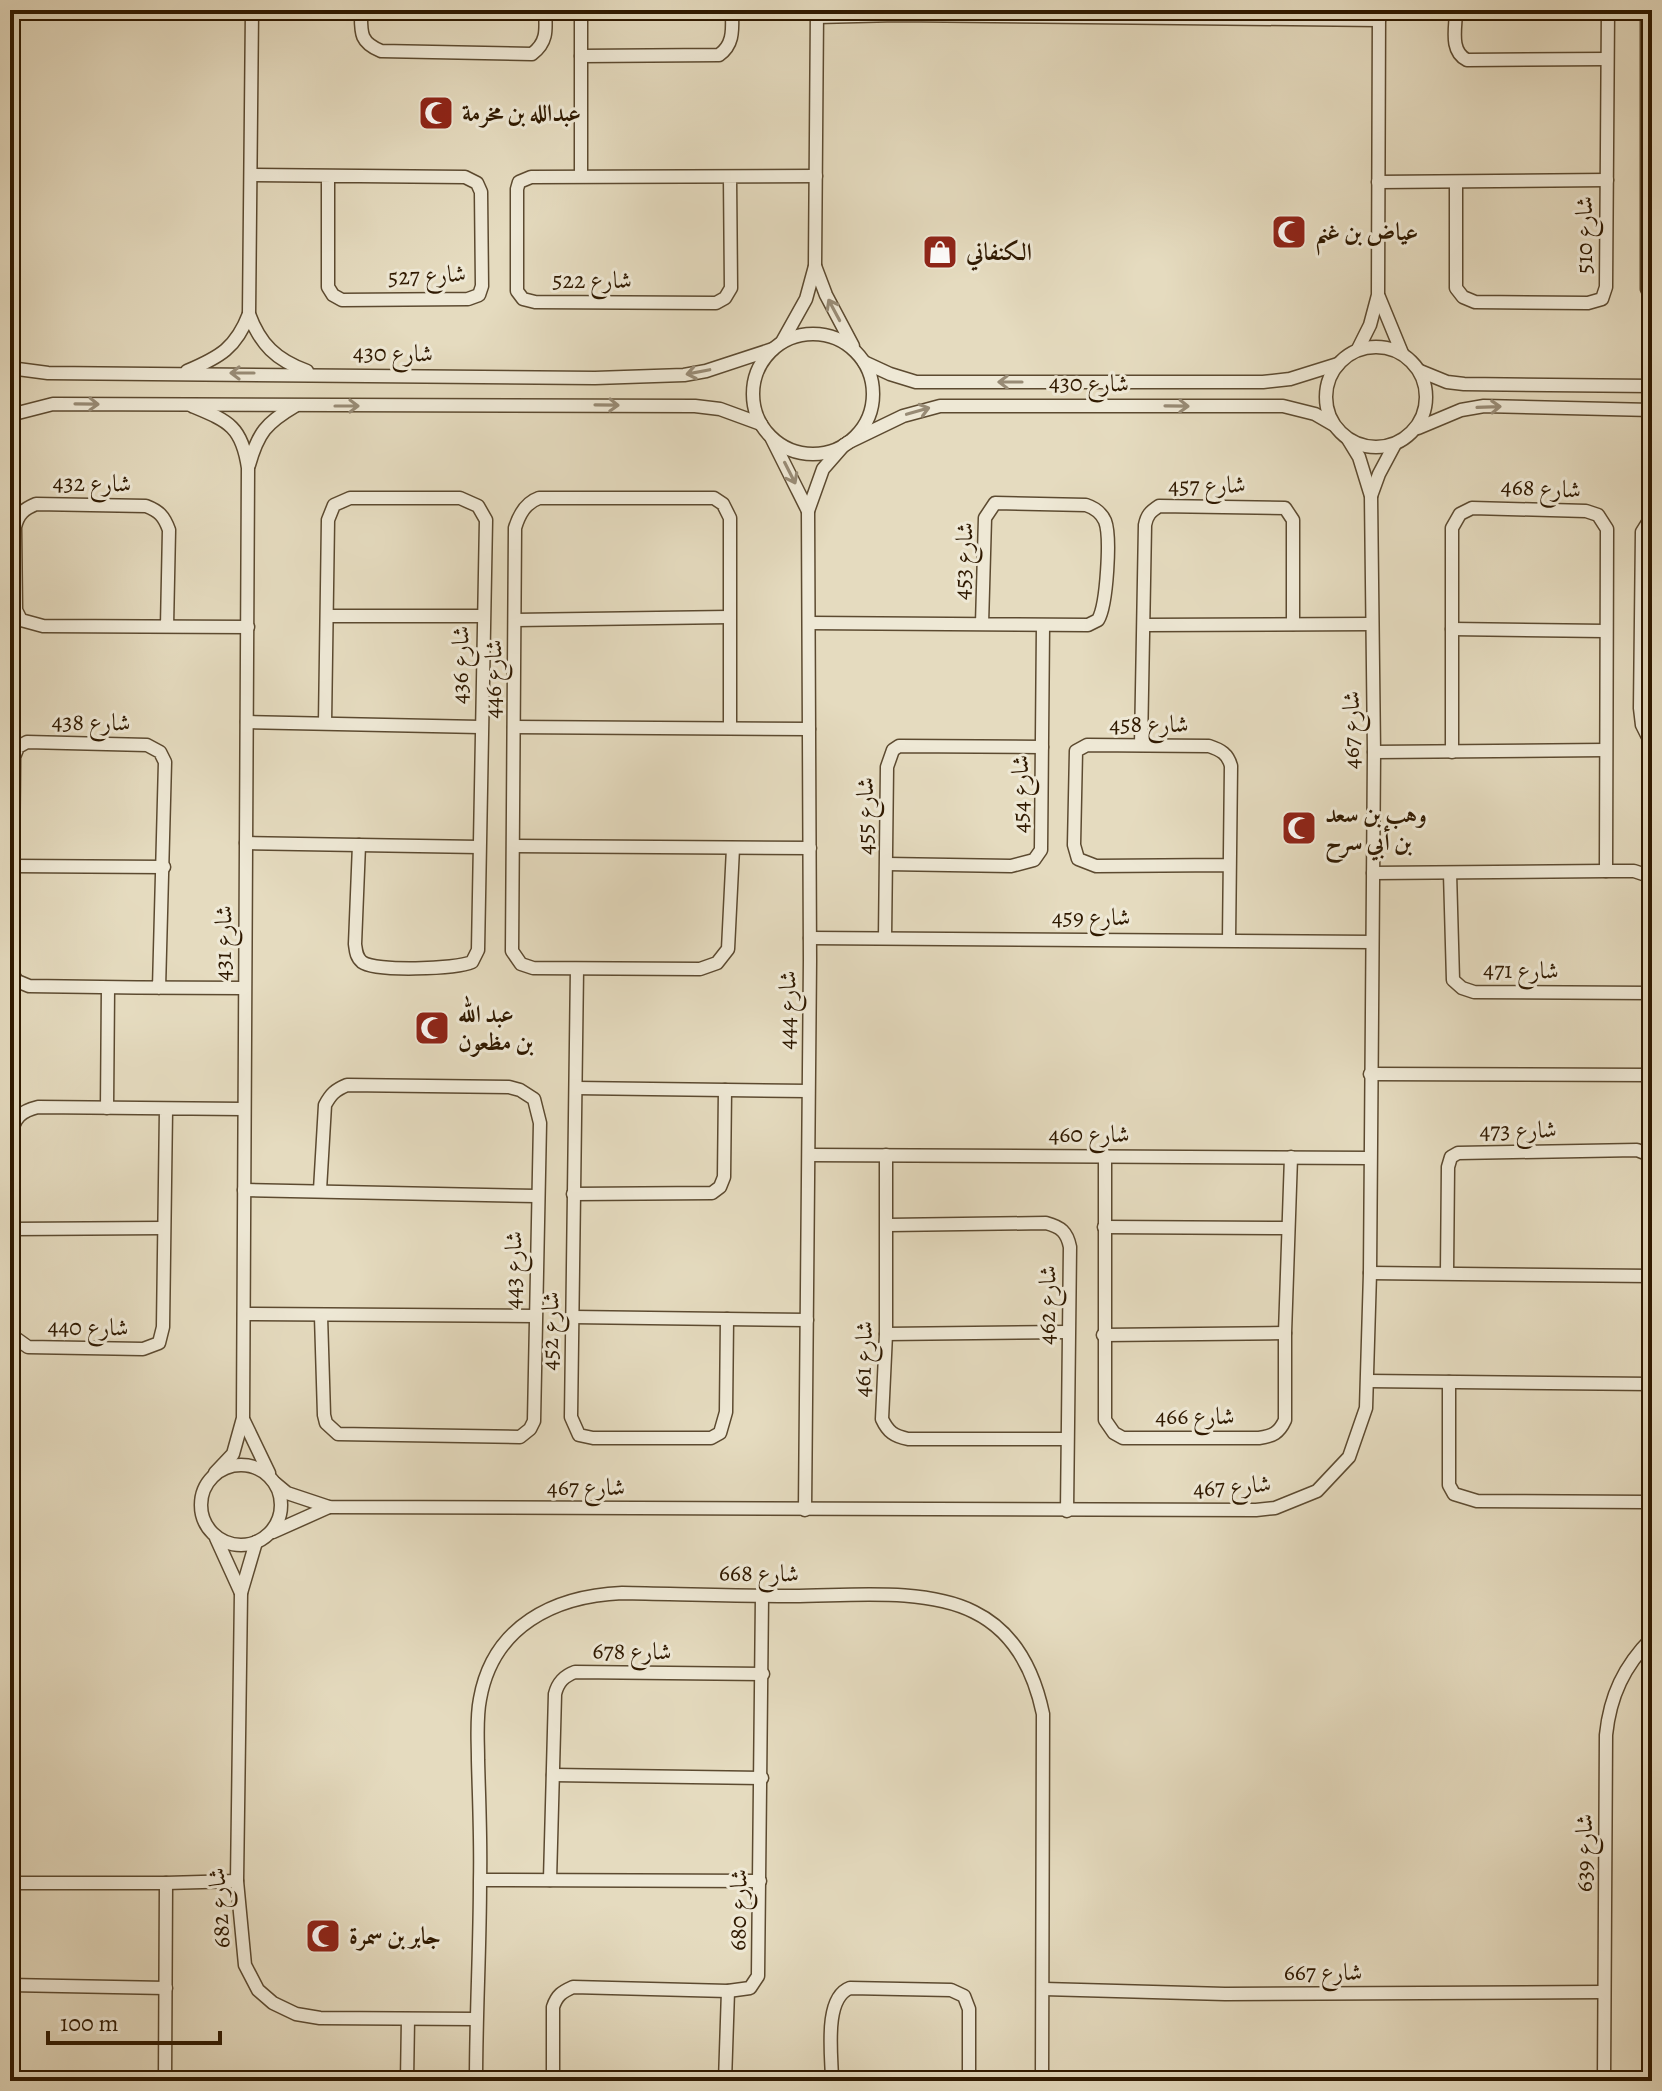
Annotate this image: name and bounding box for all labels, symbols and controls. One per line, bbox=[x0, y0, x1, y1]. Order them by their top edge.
mosque icon: عبدالله بن مخرمة bbox=[417, 94, 455, 132]
place label: عبدالله بن مخرمة bbox=[462, 97, 581, 129]
street label: شارع 510 bbox=[1568, 196, 1604, 274]
mosque icon: عياض بن غنم bbox=[1270, 213, 1308, 251]
place label: عياض بن غنم bbox=[1315, 216, 1418, 256]
shop icon: الكنفاني bbox=[921, 233, 959, 271]
place label: الكنفاني bbox=[965, 236, 1032, 271]
street label: شارع 527 bbox=[387, 257, 467, 297]
street label: شارع 522 bbox=[552, 264, 632, 300]
one-way arrow bbox=[825, 298, 841, 322]
street label: شارع 430 bbox=[353, 336, 433, 374]
one-way arrow bbox=[229, 365, 256, 381]
one-way arrow bbox=[686, 365, 711, 380]
street label: شارع 430 bbox=[1049, 366, 1129, 404]
one-way arrow bbox=[997, 374, 1024, 390]
one-way arrow bbox=[73, 397, 100, 412]
one-way arrow bbox=[593, 397, 620, 413]
one-way arrow bbox=[333, 398, 360, 414]
one-way arrow bbox=[1163, 398, 1190, 414]
one-way arrow bbox=[1475, 400, 1502, 415]
one-way arrow bbox=[905, 403, 930, 417]
one-way arrow bbox=[782, 460, 798, 484]
street label: شارع 432 bbox=[52, 466, 132, 504]
street label: شارع 457 bbox=[1168, 468, 1246, 506]
street label: شارع 468 bbox=[1500, 470, 1582, 510]
street label: شارع 453 bbox=[945, 521, 985, 601]
street label: شارع 436 bbox=[443, 626, 481, 705]
street label: شارع 446 bbox=[476, 639, 514, 719]
street label: شارع 467 bbox=[1335, 691, 1371, 769]
street label: شارع 438 bbox=[51, 705, 131, 743]
street label: شارع 458 bbox=[1109, 708, 1189, 744]
street label: شارع 454 bbox=[1004, 755, 1040, 833]
street label: شارع 455 bbox=[849, 777, 885, 855]
place label: وهب بن سعد بن أبي سرح bbox=[1325, 798, 1427, 864]
mosque icon: وهب بن سعد بن أبي سرح bbox=[1280, 809, 1318, 847]
street label: شارع 459 bbox=[1052, 901, 1130, 937]
street label: شارع 431 bbox=[206, 905, 244, 981]
street label: شارع 471 bbox=[1483, 953, 1559, 991]
street label: شارع 444 bbox=[770, 970, 808, 1050]
place label: عبد الله بن مظعون bbox=[458, 995, 534, 1058]
mosque icon: عبد الله بن مظعون bbox=[413, 1009, 451, 1047]
street label: شارع 473 bbox=[1479, 1113, 1557, 1151]
street label: شارع 460 bbox=[1048, 1118, 1130, 1154]
street label: شارع 443 bbox=[496, 1231, 534, 1309]
street label: شارع 462 bbox=[1030, 1265, 1068, 1345]
street label: شارع 452 bbox=[533, 1291, 571, 1371]
street label: شارع 440 bbox=[47, 1310, 129, 1348]
street label: شارع 461 bbox=[846, 1320, 884, 1398]
street label: شارع 466 bbox=[1155, 1400, 1235, 1436]
street label: شارع 467 bbox=[1192, 1467, 1273, 1509]
street label: شارع 467 bbox=[547, 1471, 625, 1507]
street label: شارع 668 bbox=[719, 1556, 799, 1594]
street label: شارع 678 bbox=[592, 1634, 672, 1672]
street label: شارع 639 bbox=[1568, 1814, 1604, 1892]
street label: شارع 682 bbox=[200, 1866, 242, 1949]
street label: شارع 680 bbox=[721, 1869, 759, 1951]
mosque icon: جابر بن سمرة bbox=[304, 1917, 342, 1955]
place label: جابر بن سمرة bbox=[349, 1920, 441, 1952]
street label: شارع 667 bbox=[1284, 1956, 1362, 1992]
scale bar bbox=[48, 1995, 220, 2045]
text: 100 m bbox=[60, 2007, 119, 2039]

